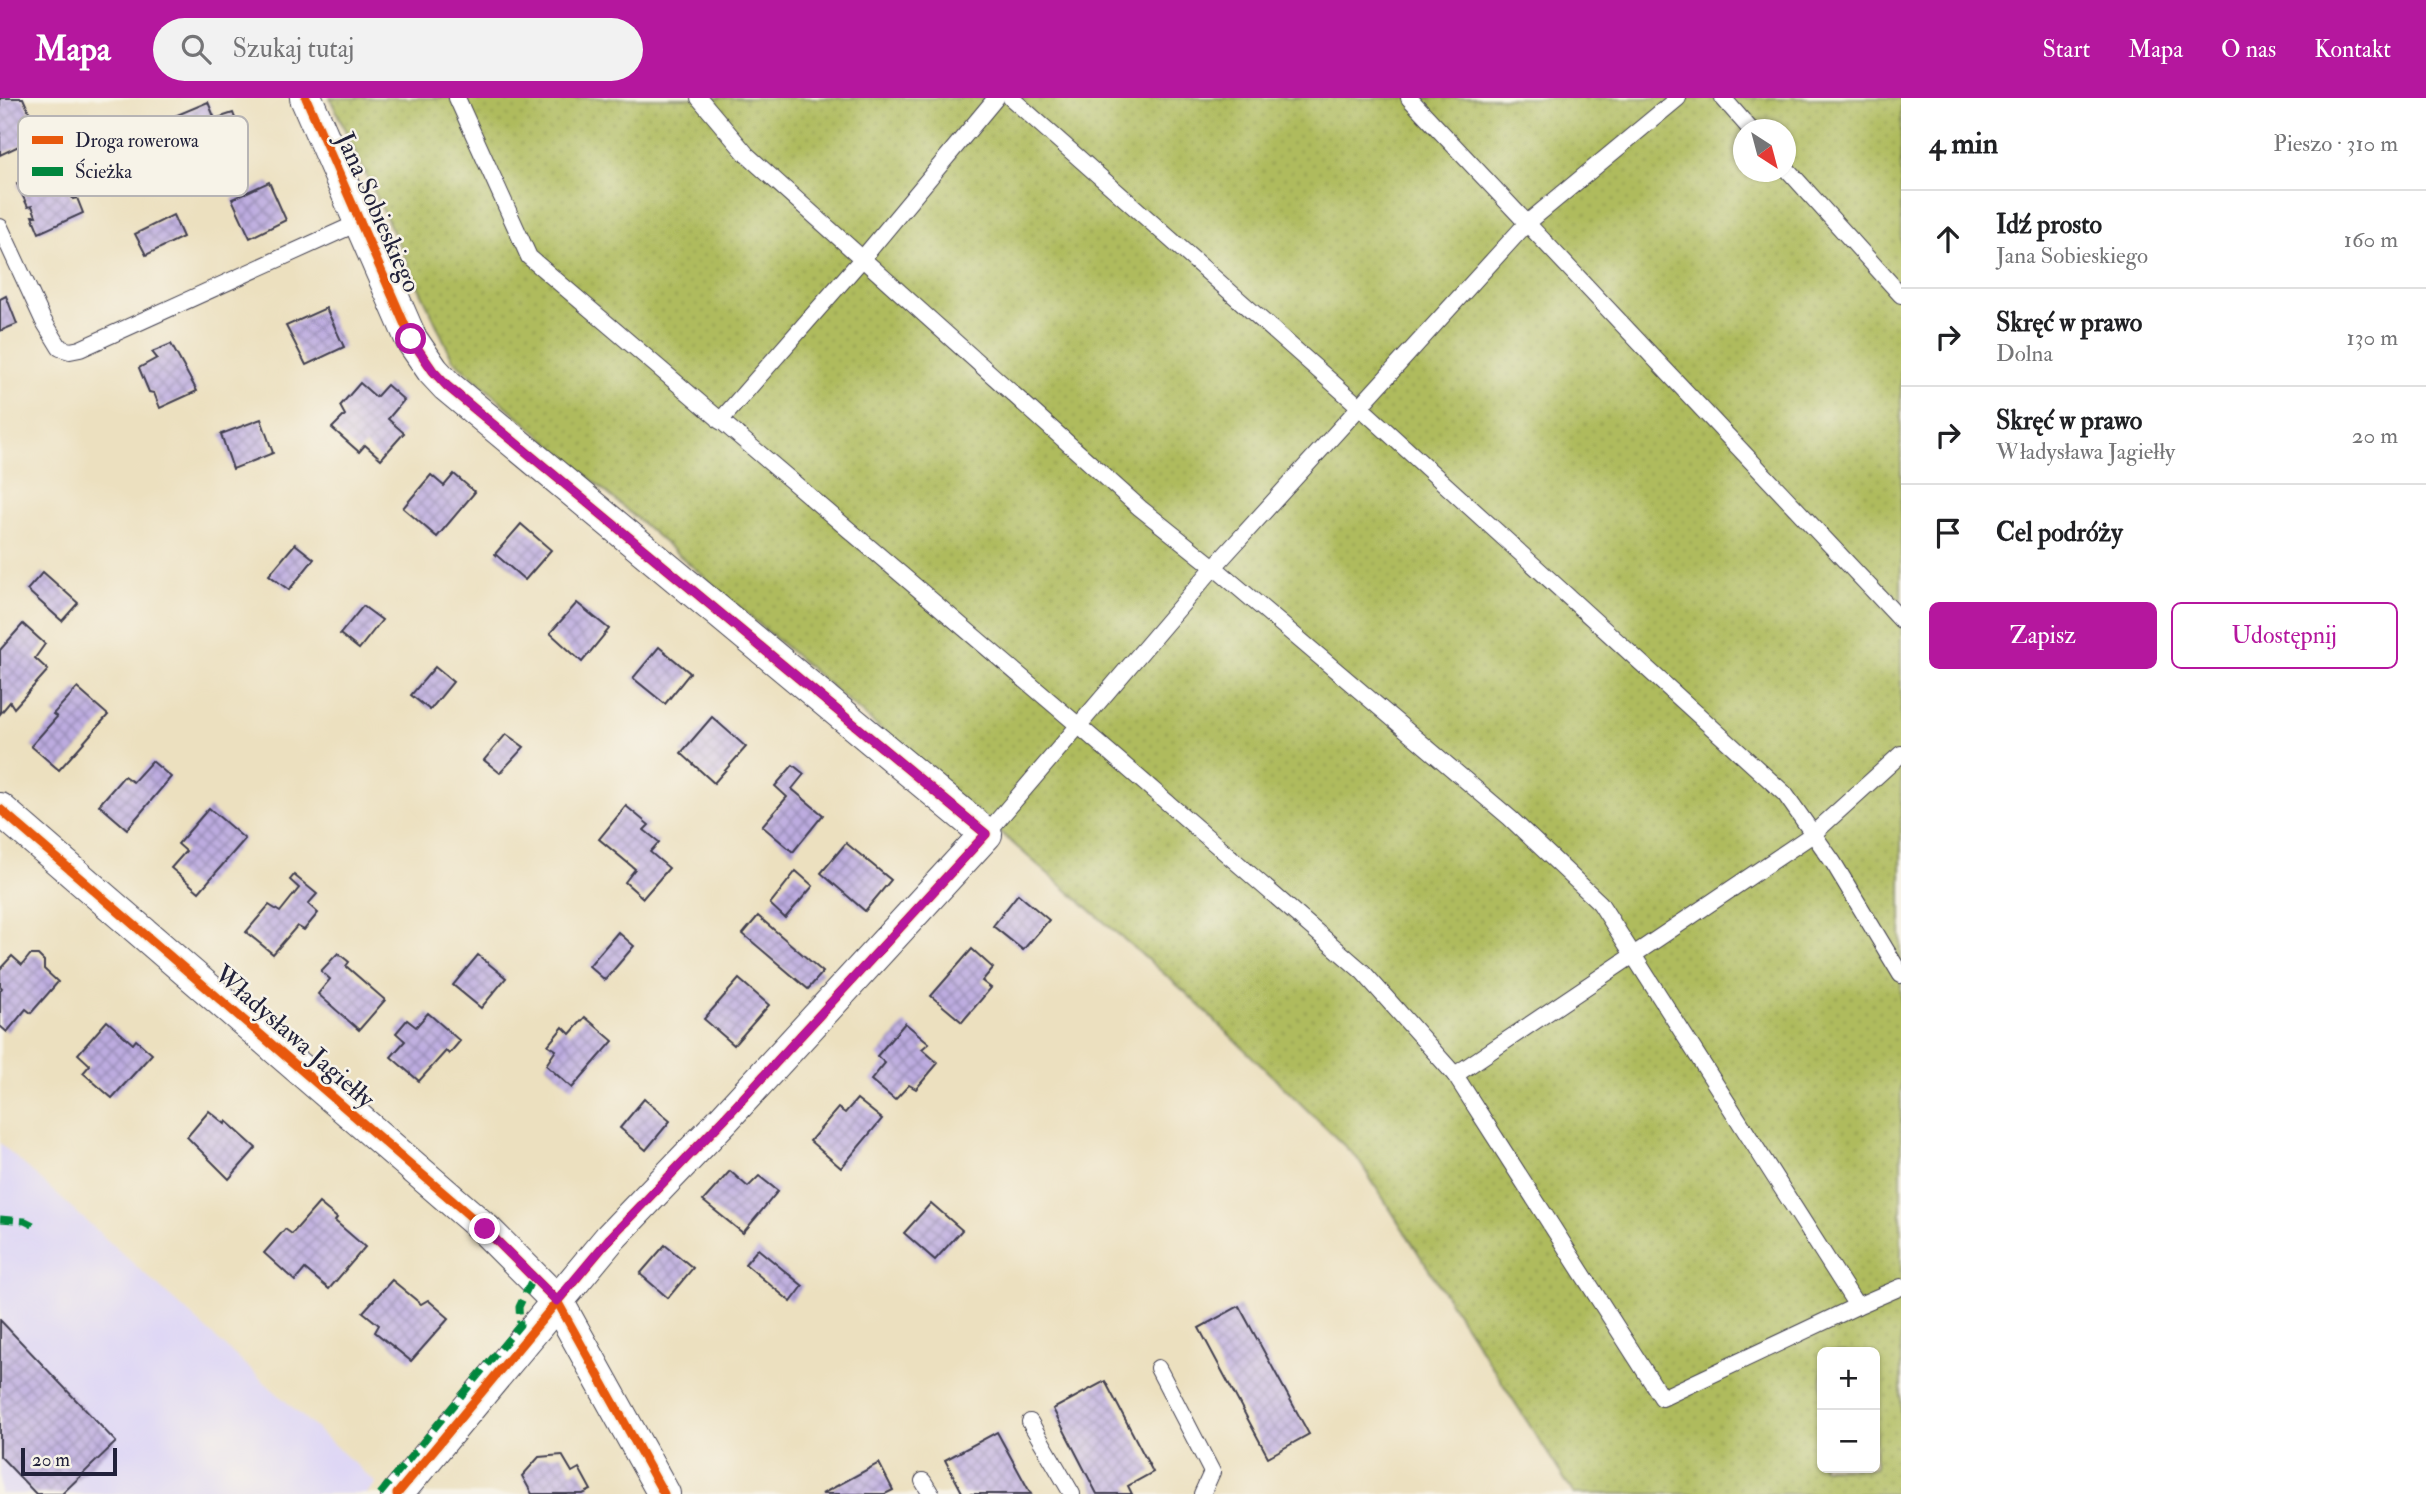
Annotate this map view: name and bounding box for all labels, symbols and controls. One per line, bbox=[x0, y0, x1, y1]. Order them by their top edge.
search box bbox=[153, 18, 643, 81]
text: Mapa bbox=[35, 29, 111, 70]
icon: search bbox=[177, 30, 215, 68]
text: Szukaj tutaj bbox=[233, 33, 354, 65]
text: Start bbox=[2042, 34, 2090, 65]
text: Mapa bbox=[2128, 34, 2183, 65]
text: O nas bbox=[2221, 34, 2276, 65]
text: Kontakt bbox=[2314, 34, 2391, 65]
legend bbox=[18, 116, 248, 196]
north arrow bbox=[1733, 119, 1796, 182]
text: 4 min bbox=[1929, 125, 1998, 162]
street label: Jana Sobieskiego bbox=[328, 126, 428, 297]
text: Droga rowerowa bbox=[75, 129, 199, 153]
text: Pieszo · 310 m bbox=[2273, 129, 2398, 158]
text: Ścieżka bbox=[75, 158, 132, 184]
text: Idź prosto bbox=[1996, 209, 2102, 241]
icon: ahead bbox=[1929, 220, 1967, 258]
text: 160 m bbox=[2344, 225, 2398, 254]
text: Jana Sobieskiego bbox=[1996, 241, 2148, 270]
text: Skręć w prawo bbox=[1996, 307, 2142, 339]
icon: right bbox=[1929, 318, 1967, 356]
route start bbox=[395, 323, 426, 354]
text: 130 m bbox=[2346, 323, 2398, 352]
text: Dolna bbox=[1996, 339, 2053, 368]
text: Skręć w prawo bbox=[1996, 405, 2142, 437]
icon: right bbox=[1929, 416, 1967, 454]
text: 20 m bbox=[2352, 421, 2398, 450]
text: Władysława Jagiełły bbox=[1996, 437, 2175, 466]
icon: arrive bbox=[1929, 514, 1967, 552]
text: Cel podróży bbox=[1996, 517, 2123, 549]
button: Zapisz bbox=[1929, 602, 2157, 669]
button: Udostępnij bbox=[2171, 602, 2398, 669]
street label: Władysława Jagiełły bbox=[207, 958, 382, 1116]
route end bbox=[469, 1213, 500, 1244]
map controls bbox=[1817, 1347, 1880, 1473]
button: + bbox=[1817, 1347, 1880, 1410]
button: − bbox=[1817, 1410, 1880, 1473]
scale bar bbox=[21, 1445, 117, 1477]
text: 20 m bbox=[32, 1448, 70, 1472]

